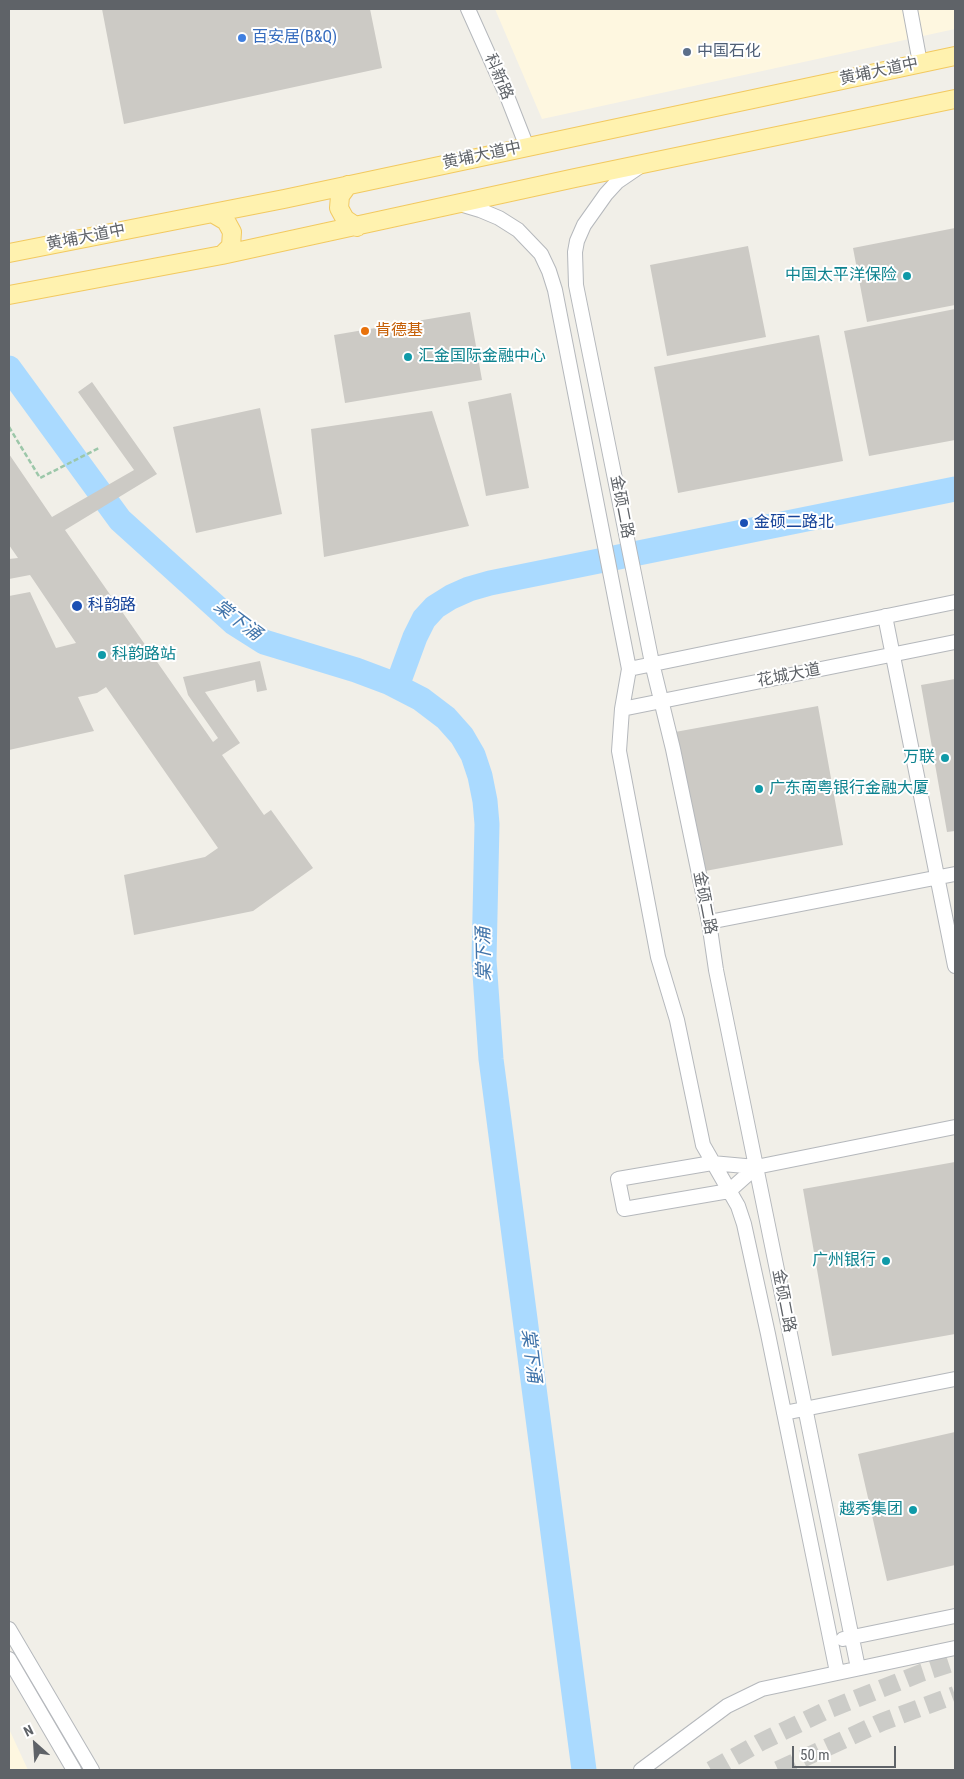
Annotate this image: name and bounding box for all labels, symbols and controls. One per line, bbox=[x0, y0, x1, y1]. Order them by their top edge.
place label: 百安居(B&Q) bbox=[252, 28, 337, 48]
marker: 百安居(B&Q) bbox=[236, 32, 248, 44]
place label: 中国石化 bbox=[697, 42, 761, 62]
marker: 中国石化 bbox=[681, 46, 693, 58]
street label: 科新路 bbox=[480, 51, 516, 103]
street label: 黄埔大道中 bbox=[838, 54, 920, 90]
street label: 黄埔大道中 bbox=[441, 138, 523, 174]
street label: 黄埔大道中 bbox=[45, 221, 127, 255]
place label: 中国太平洋保险 bbox=[785, 266, 897, 286]
marker: 中国太平洋保险 bbox=[901, 270, 913, 282]
place label: 肯德基 bbox=[375, 321, 423, 341]
marker: 肯德基 bbox=[359, 325, 371, 337]
place label: 汇金国际金融中心 bbox=[418, 347, 546, 367]
marker: 汇金国际金融中心 bbox=[402, 351, 414, 363]
street label: 金硕二路 bbox=[605, 474, 637, 540]
place label: 金硕二路北 bbox=[754, 513, 834, 533]
marker: 金硕二路北 bbox=[738, 517, 750, 529]
place label: 科韵路 bbox=[88, 596, 136, 616]
water label: 棠下涌 bbox=[209, 596, 265, 646]
marker: 科韵路 bbox=[70, 599, 84, 613]
place label: 科韵路站 bbox=[112, 645, 176, 665]
marker: 科韵路站 bbox=[96, 649, 108, 661]
street label: 花城大道 bbox=[756, 660, 822, 692]
place label: 万联 bbox=[903, 748, 935, 768]
marker: 万联 bbox=[939, 752, 951, 764]
place label: 广东南粤银行金融大厦 bbox=[769, 779, 929, 799]
marker: 广东南粤银行金融大厦 bbox=[753, 783, 765, 795]
street label: 金硕二路 bbox=[688, 870, 720, 936]
water label: 棠下涌 bbox=[474, 927, 496, 981]
place label: 广州银行 bbox=[812, 1251, 876, 1271]
marker: 广州银行 bbox=[880, 1255, 892, 1267]
street label: 金硕二路 bbox=[767, 1268, 799, 1334]
water label: 棠下涌 bbox=[516, 1328, 544, 1384]
place label: 越秀集团 bbox=[839, 1500, 903, 1520]
marker: 越秀集团 bbox=[907, 1504, 919, 1516]
north arrow bbox=[10, 1719, 60, 1769]
text: N bbox=[21, 1721, 36, 1740]
scale bar bbox=[794, 1736, 898, 1768]
text: 50 m bbox=[800, 1746, 830, 1764]

